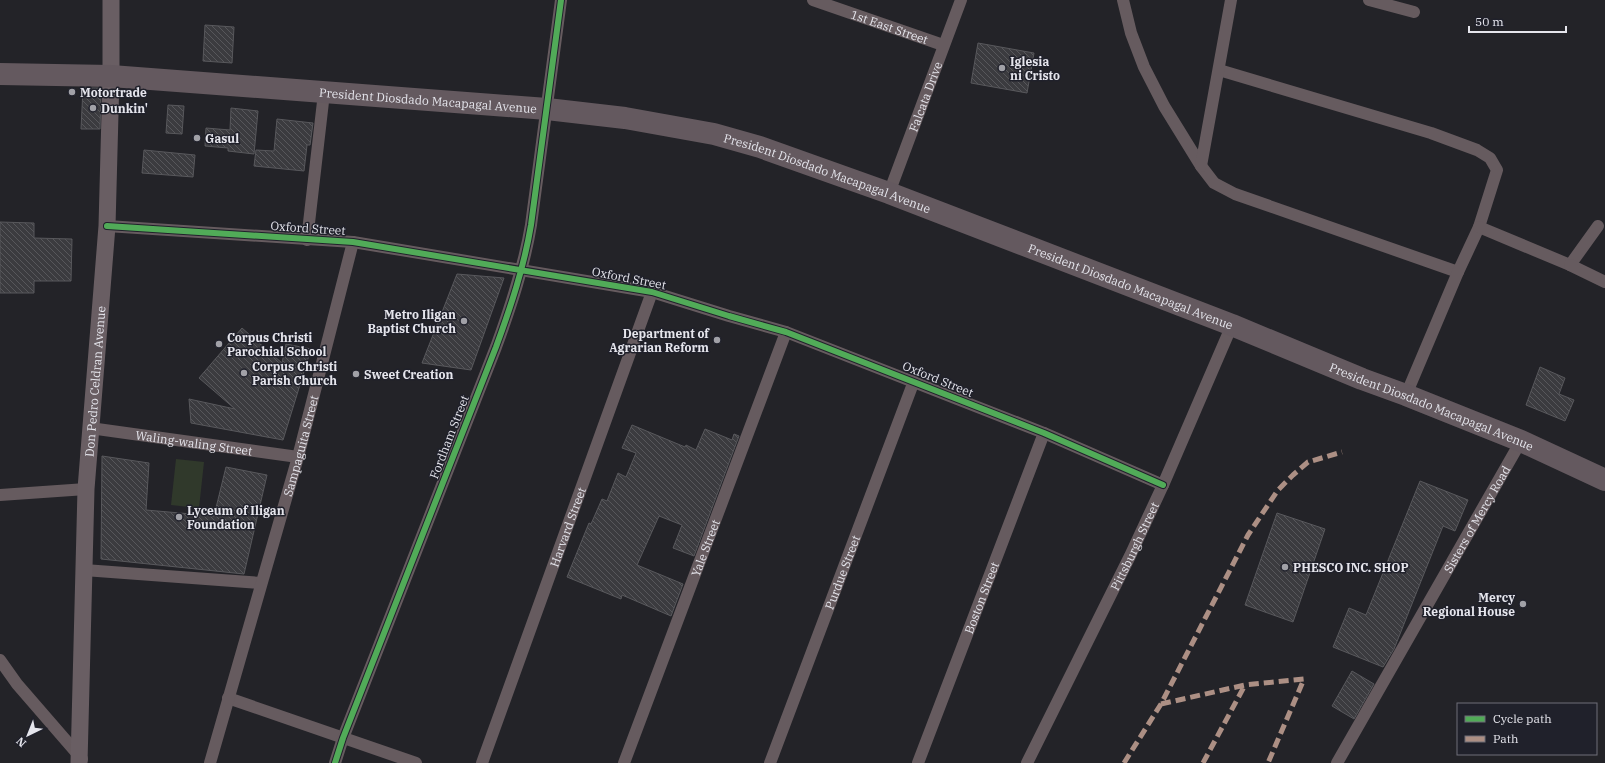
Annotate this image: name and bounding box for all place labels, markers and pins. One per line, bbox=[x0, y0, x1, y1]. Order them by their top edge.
place label: Iglesia ni Cristo bbox=[1010, 54, 1060, 83]
marker: Iglesia ni Cristo bbox=[997, 63, 1007, 73]
place label: Motortrade bbox=[80, 85, 147, 100]
marker: Motortrade bbox=[67, 87, 77, 97]
place label: Dunkin' bbox=[101, 101, 148, 116]
marker: Dunkin' bbox=[88, 103, 98, 113]
place label: Gasul bbox=[205, 131, 239, 146]
marker: Gasul bbox=[192, 133, 202, 143]
place label: Metro Iligan Baptist Church bbox=[368, 307, 456, 336]
marker: Metro Iligan Baptist Church bbox=[459, 316, 469, 326]
place label: Department of Agrarian Reform bbox=[609, 326, 710, 355]
place label: Corpus Christi Parochial School bbox=[227, 330, 327, 359]
marker: Department of Agrarian Reform bbox=[712, 335, 722, 345]
marker: Corpus Christi Parochial School bbox=[214, 339, 224, 349]
place label: Corpus Christi Parish Church bbox=[252, 359, 337, 388]
place label: Sweet Creation bbox=[364, 367, 454, 382]
marker: Corpus Christi Parish Church bbox=[239, 368, 249, 378]
marker: Sweet Creation bbox=[351, 369, 361, 379]
place label: Lyceum of Iligan Foundation bbox=[187, 503, 285, 532]
marker: Lyceum of Iligan Foundation bbox=[174, 512, 184, 522]
place label: PHESCO INC. SHOP bbox=[1293, 560, 1409, 575]
marker: PHESCO INC. SHOP bbox=[1280, 562, 1290, 572]
place label: Mercy Regional House bbox=[1423, 590, 1515, 619]
marker: Mercy Regional House bbox=[1518, 599, 1528, 609]

